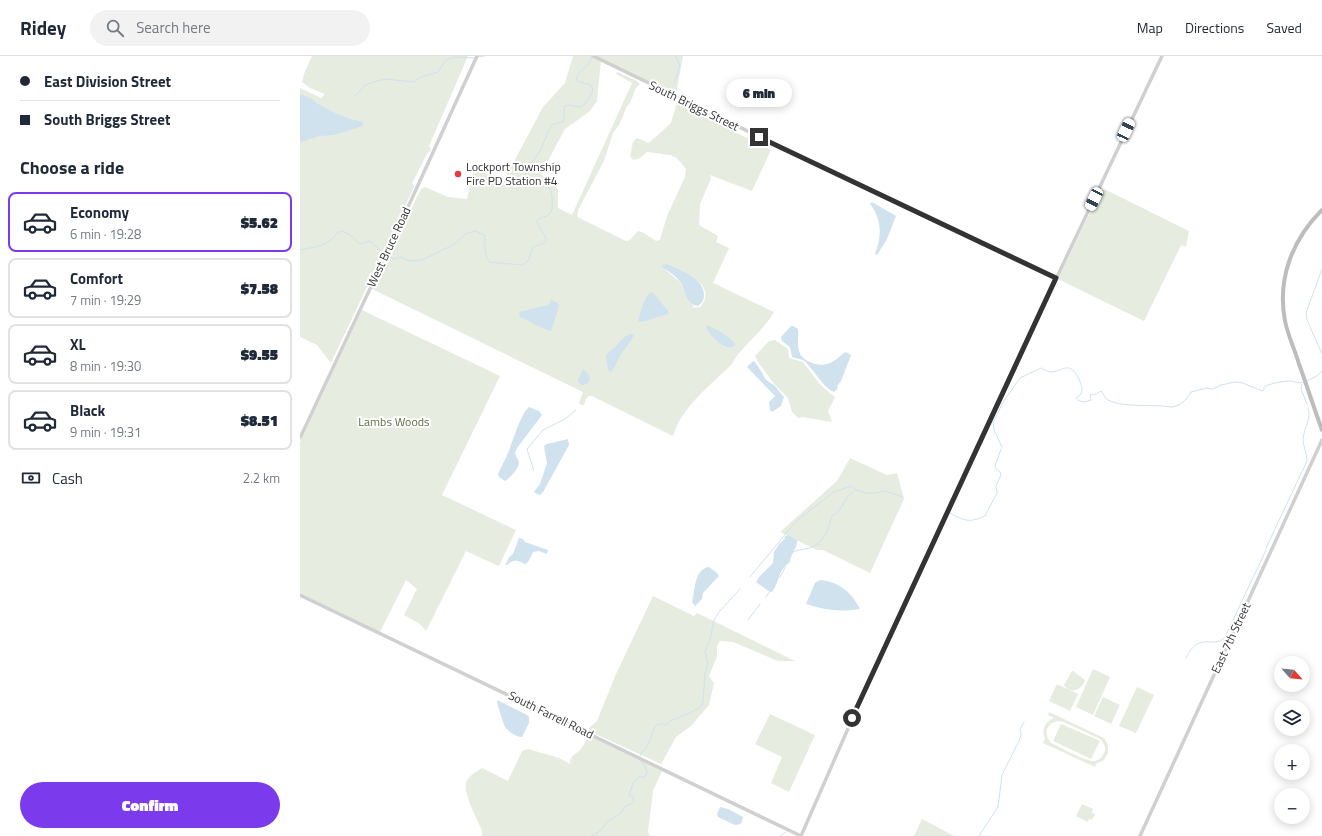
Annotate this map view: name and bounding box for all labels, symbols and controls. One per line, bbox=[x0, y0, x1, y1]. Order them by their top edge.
search box bbox=[90, 10, 370, 46]
text: Ridey bbox=[20, 13, 66, 42]
text: Search here bbox=[136, 16, 211, 39]
icon: search bbox=[104, 17, 126, 39]
text: Map bbox=[1137, 17, 1163, 38]
text: Directions bbox=[1185, 17, 1244, 38]
text: Saved bbox=[1266, 17, 1302, 38]
text: East Division Street bbox=[44, 70, 171, 93]
street label: South Briggs Street bbox=[646, 75, 743, 136]
callout: 6 min bbox=[726, 79, 792, 107]
text: 6 min bbox=[743, 83, 775, 103]
text: South Briggs Street bbox=[44, 108, 170, 131]
car bbox=[1115, 117, 1137, 143]
route end bbox=[750, 128, 768, 146]
text: Choose a ride bbox=[20, 154, 124, 181]
place label: Lockport Township Fire PD Station #4 bbox=[466, 157, 561, 190]
marker: Lockport Township Fire PD Station #4 bbox=[453, 169, 463, 179]
car bbox=[1083, 186, 1105, 212]
text: Economy bbox=[70, 201, 129, 224]
icon: car bbox=[22, 204, 58, 240]
street label: West Bruce Road bbox=[362, 204, 415, 290]
text: $5.62 bbox=[241, 211, 278, 234]
text: 6 min · 19:28 bbox=[70, 224, 141, 244]
text: Comfort bbox=[70, 267, 123, 290]
icon: car bbox=[22, 270, 58, 306]
text: $7.58 bbox=[241, 277, 278, 300]
text: 7 min · 19:29 bbox=[70, 290, 141, 310]
text: XL bbox=[70, 333, 86, 356]
icon: car bbox=[22, 336, 58, 372]
text: $9.55 bbox=[241, 343, 278, 366]
text: 8 min · 19:30 bbox=[70, 356, 141, 376]
text: Black bbox=[70, 399, 105, 422]
icon: car bbox=[22, 402, 58, 438]
text: $8.51 bbox=[241, 409, 278, 432]
park label: Lambs Woods bbox=[358, 412, 430, 431]
text: 9 min · 19:31 bbox=[70, 422, 141, 442]
icon: cash bbox=[20, 467, 42, 489]
text: Cash bbox=[52, 467, 83, 490]
text: 2.2 km bbox=[243, 468, 280, 488]
street label: East 7th Street bbox=[1206, 599, 1256, 676]
north arrow bbox=[1274, 656, 1310, 692]
map controls bbox=[1274, 656, 1310, 824]
street label: South Farrell Road bbox=[505, 686, 597, 743]
button: layers bbox=[1274, 700, 1310, 736]
route start bbox=[843, 709, 861, 727]
button: + bbox=[1274, 744, 1310, 780]
button: Confirm bbox=[20, 782, 280, 828]
button: − bbox=[1274, 788, 1310, 824]

